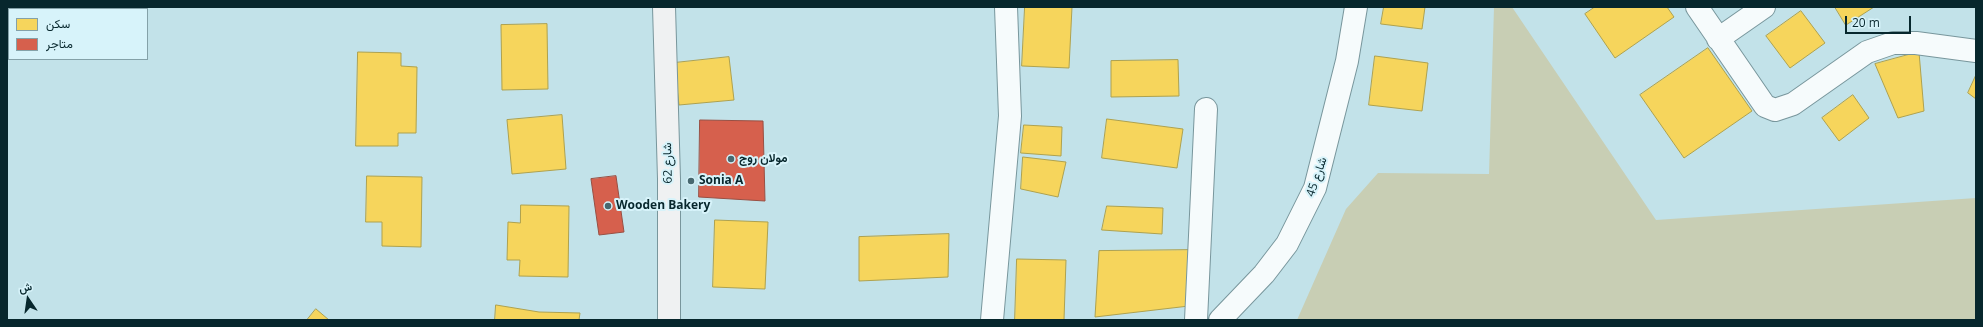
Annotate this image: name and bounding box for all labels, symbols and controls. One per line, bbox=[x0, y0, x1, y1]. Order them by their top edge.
legend bbox=[8, 8, 148, 60]
scale bar bbox=[1847, 8, 1913, 34]
text: 20 m bbox=[1852, 14, 1880, 31]
text: سكن bbox=[46, 15, 70, 32]
text: متاجر bbox=[46, 35, 73, 52]
street label: شارع 62 bbox=[660, 142, 676, 184]
place label: مولان روج bbox=[739, 152, 788, 166]
marker: مولان روج bbox=[726, 154, 736, 164]
street label: شارع 45 bbox=[1304, 155, 1330, 199]
place label: Sonia A bbox=[699, 174, 743, 188]
marker: Sonia A bbox=[686, 176, 696, 186]
place label: Wooden Bakery bbox=[616, 199, 710, 213]
marker: Wooden Bakery bbox=[603, 201, 613, 211]
text: ش bbox=[17, 278, 33, 296]
north arrow bbox=[8, 279, 48, 319]

